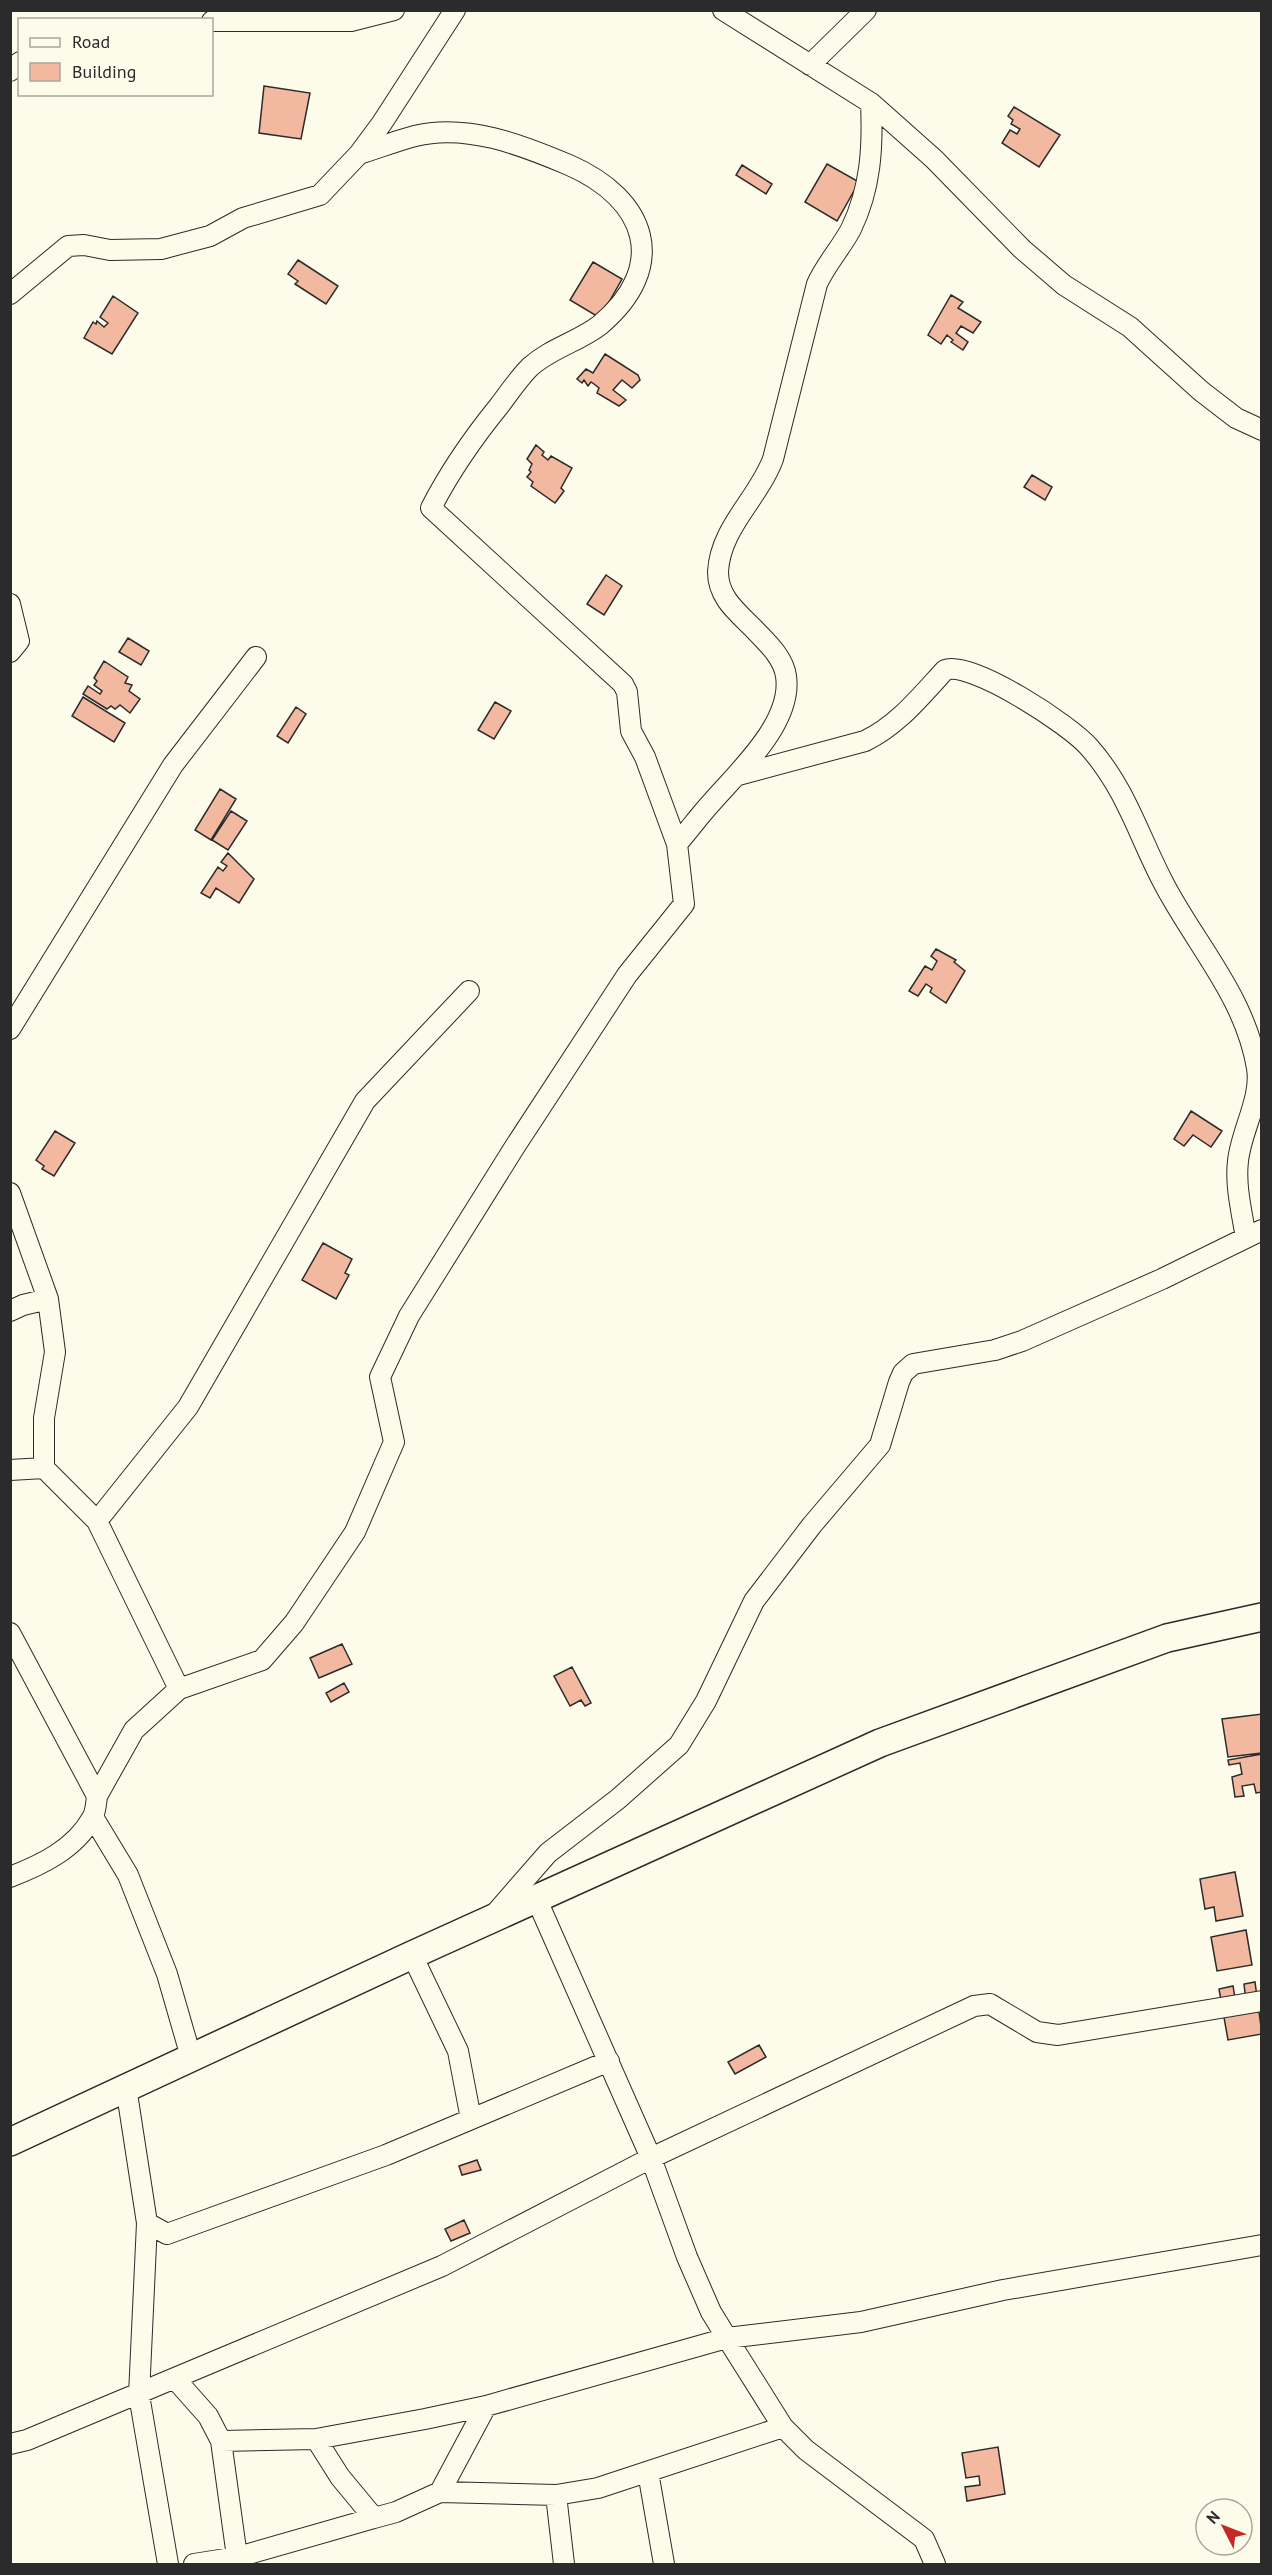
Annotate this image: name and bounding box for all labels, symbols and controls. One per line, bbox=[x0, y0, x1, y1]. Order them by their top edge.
legend bbox=[18, 18, 213, 96]
text: Road bbox=[72, 30, 110, 53]
text: Building bbox=[72, 60, 136, 83]
north arrow bbox=[1194, 2497, 1254, 2557]
text: N bbox=[1202, 2506, 1224, 2528]

